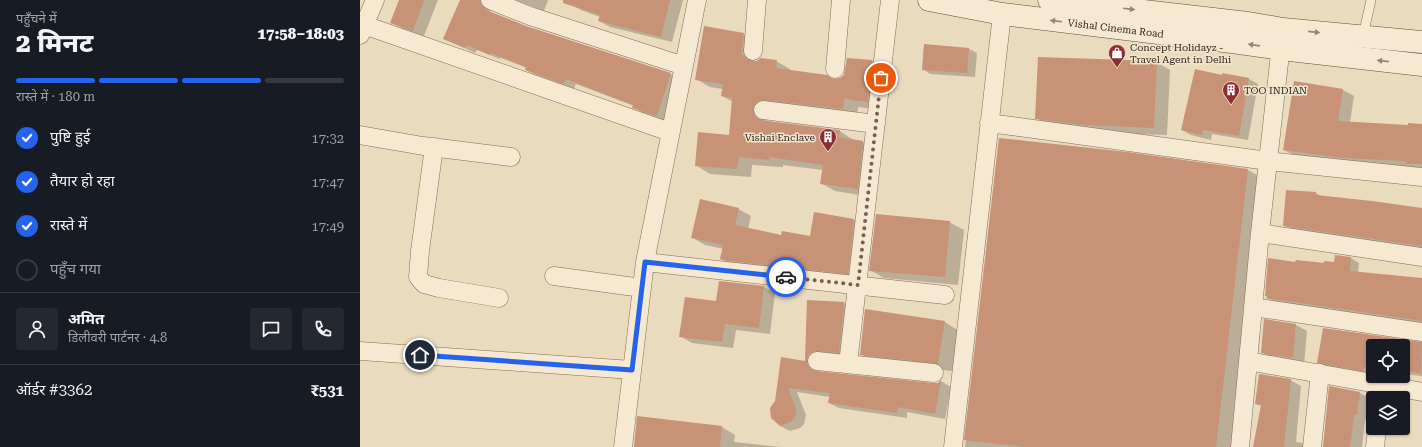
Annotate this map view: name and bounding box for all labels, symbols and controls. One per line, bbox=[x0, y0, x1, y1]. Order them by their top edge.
one-way arrow bbox=[1123, 6, 1135, 13]
text: पहुँचने में bbox=[16, 11, 57, 26]
one-way arrow bbox=[1050, 17, 1062, 24]
street label: Vishal Cinema Road bbox=[1067, 17, 1165, 40]
text: 17:58–18:03 bbox=[258, 25, 344, 43]
text: 2 मिनट bbox=[16, 28, 93, 58]
one-way arrow bbox=[1308, 28, 1320, 35]
place label: Concept Holidayz - Travel Agent in Delhi bbox=[1130, 42, 1231, 65]
one-way arrow bbox=[1248, 42, 1260, 48]
shop icon: Concept Holidayz - Travel Agent in Delhi bbox=[1107, 43, 1127, 68]
one-way arrow bbox=[1377, 57, 1389, 64]
pin bbox=[864, 61, 898, 95]
icon: bag bbox=[870, 67, 892, 89]
building icon: TOO INDIAN bbox=[1221, 80, 1241, 105]
place label: TOO INDIAN bbox=[1244, 85, 1307, 96]
text: रास्ते में · 180 m bbox=[16, 89, 95, 104]
icon: check bbox=[16, 127, 38, 149]
building icon: Vishai Enclave bbox=[818, 127, 838, 152]
text: पुष्टि हुई bbox=[50, 128, 90, 146]
text: 17:32 bbox=[312, 131, 344, 146]
place label: Vishai Enclave bbox=[745, 132, 816, 143]
icon: check bbox=[16, 171, 38, 193]
text: तैयार हो रहा bbox=[50, 172, 115, 190]
text: 17:47 bbox=[312, 175, 344, 190]
icon: check bbox=[16, 215, 38, 237]
text: रास्ते में bbox=[50, 216, 87, 234]
text: 17:49 bbox=[312, 219, 344, 234]
courier bbox=[766, 257, 806, 297]
text: पहुँच गया bbox=[50, 260, 101, 278]
icon: car bbox=[775, 266, 797, 288]
button: person bbox=[16, 308, 58, 350]
button: chat bbox=[250, 308, 292, 350]
button: phone bbox=[302, 308, 344, 350]
text: अमित bbox=[68, 310, 104, 328]
text: डिलीवरी पार्टनर · 4.8 bbox=[68, 330, 167, 345]
pin bbox=[403, 338, 437, 372]
map controls bbox=[1366, 339, 1410, 435]
button: locate bbox=[1366, 339, 1410, 383]
icon: home bbox=[409, 344, 431, 366]
text: ऑर्डर #3362 bbox=[16, 381, 92, 399]
text: ₹531 bbox=[310, 382, 344, 400]
button: layers bbox=[1366, 391, 1410, 435]

